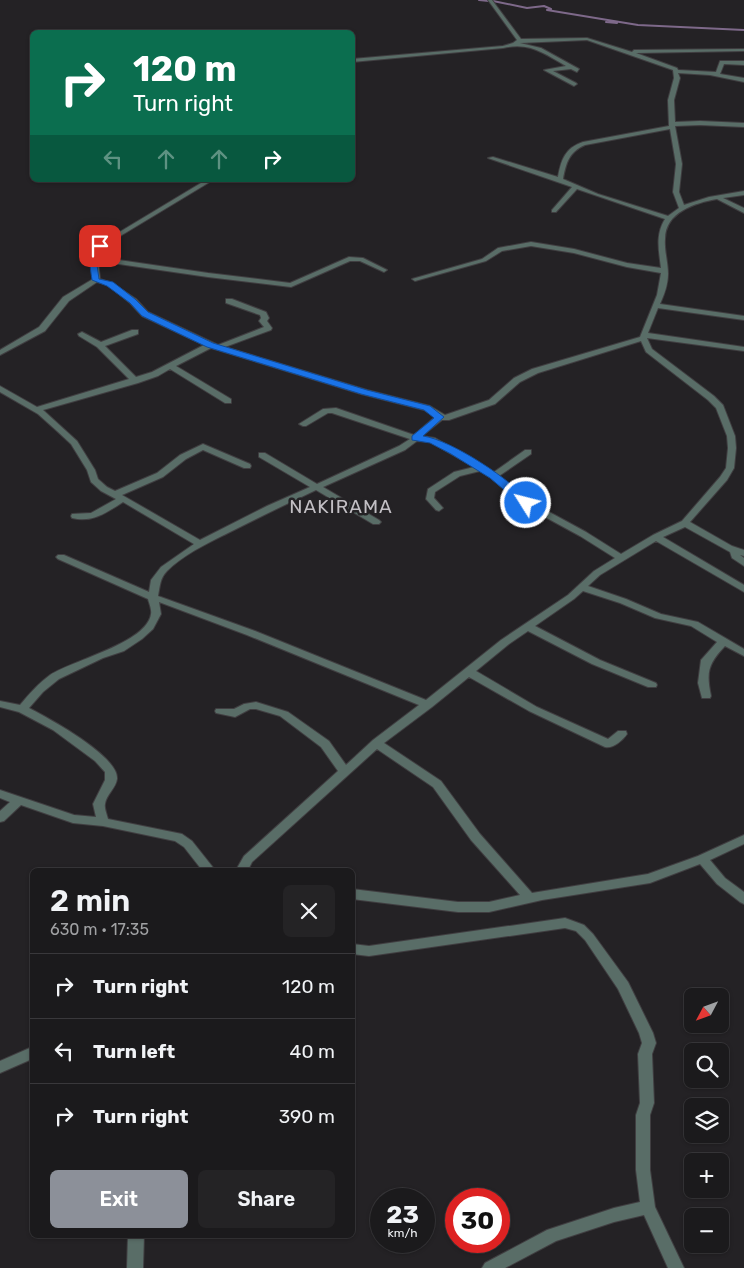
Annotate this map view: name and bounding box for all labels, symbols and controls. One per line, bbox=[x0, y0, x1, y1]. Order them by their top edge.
text: 120 m bbox=[133, 48, 236, 90]
icon: right bbox=[50, 50, 115, 115]
text: Turn right bbox=[133, 90, 233, 117]
icon: left bbox=[99, 145, 127, 173]
icon: ahead bbox=[152, 145, 180, 173]
icon: ahead bbox=[205, 145, 233, 173]
icon: right bbox=[258, 145, 286, 173]
pin bbox=[79, 225, 121, 267]
icon: arrive bbox=[86, 232, 114, 260]
position arrow bbox=[499, 476, 551, 528]
district label: NAKIRAMA bbox=[289, 495, 393, 518]
text: 2 min bbox=[50, 883, 130, 919]
button: close bbox=[283, 885, 335, 937]
text: 630 m · 17:35 bbox=[50, 920, 149, 939]
icon: right bbox=[50, 972, 78, 1000]
text: Turn right bbox=[93, 975, 188, 998]
text: 120 m bbox=[282, 975, 335, 998]
north arrow bbox=[684, 988, 729, 1032]
map controls bbox=[684, 988, 729, 1253]
icon: left bbox=[50, 1037, 78, 1065]
text: Turn left bbox=[93, 1040, 175, 1063]
text: 40 m bbox=[290, 1040, 335, 1063]
button: search bbox=[684, 1043, 729, 1088]
button: layers bbox=[684, 1098, 729, 1143]
icon: right bbox=[50, 1102, 78, 1130]
text: Turn right bbox=[93, 1105, 188, 1128]
text: 390 m bbox=[279, 1105, 335, 1128]
button: + bbox=[684, 1153, 729, 1198]
button: Exit bbox=[50, 1170, 188, 1228]
button: Share bbox=[198, 1170, 335, 1228]
speed limit sign: 30 bbox=[445, 1188, 510, 1253]
text: 23 bbox=[386, 1200, 419, 1229]
button: − bbox=[684, 1208, 729, 1253]
text: km/h bbox=[388, 1226, 417, 1240]

